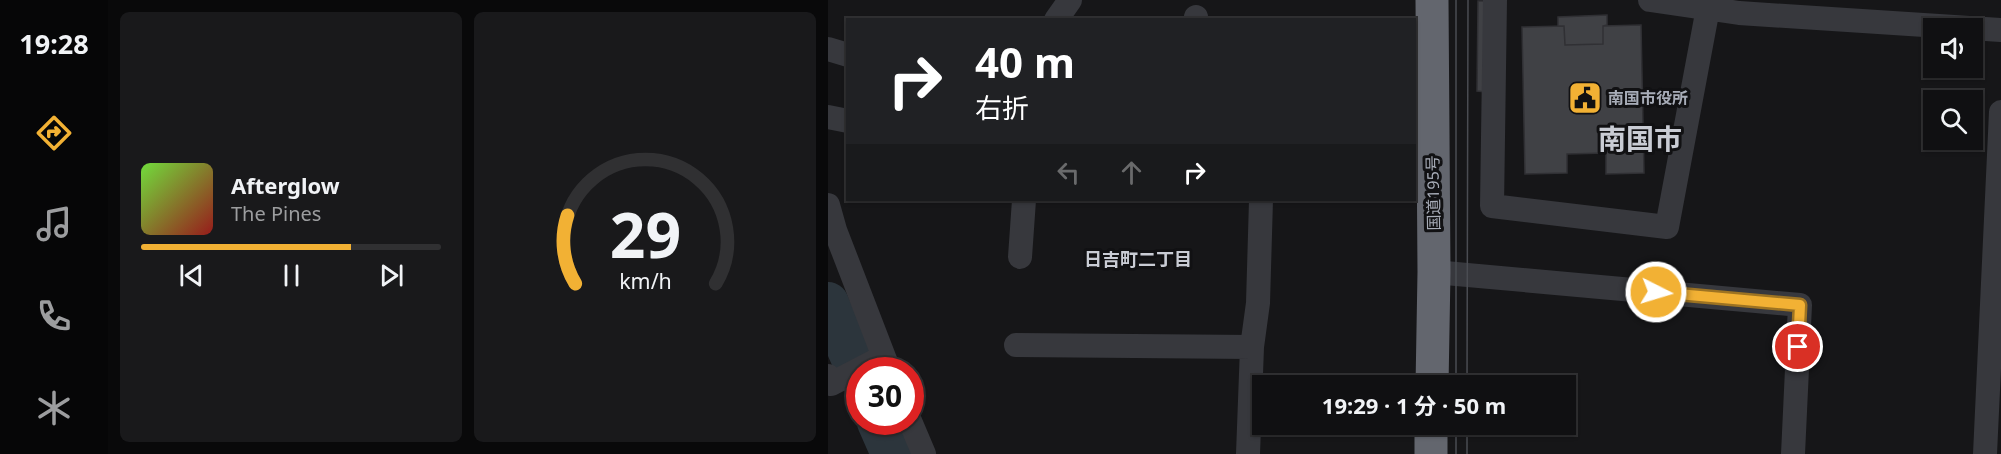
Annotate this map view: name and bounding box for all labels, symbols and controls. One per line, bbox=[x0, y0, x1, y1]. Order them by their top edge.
map controls bbox=[1923, 18, 1983, 150]
button: sound bbox=[1923, 18, 1983, 78]
text: 19:28 bbox=[19, 25, 89, 62]
text: 40 m bbox=[975, 33, 1075, 90]
icon: right bbox=[876, 42, 954, 120]
public building icon: 南国市役所 bbox=[1567, 80, 1603, 116]
place label: 南国市役所 bbox=[1608, 87, 1688, 109]
text: 右折 bbox=[975, 89, 1029, 126]
button: search bbox=[1923, 90, 1983, 150]
icon: directions bbox=[33, 112, 75, 154]
district label: 南国市 bbox=[1598, 119, 1682, 157]
street label: 国道195号 bbox=[1421, 155, 1445, 231]
icon: left bbox=[1052, 156, 1085, 189]
icon: ahead bbox=[1115, 156, 1148, 189]
icon: right bbox=[1178, 156, 1211, 189]
text: Afterglow bbox=[231, 170, 340, 200]
text: 29 bbox=[609, 191, 681, 276]
text: The Pines bbox=[231, 200, 321, 227]
icon: music bbox=[33, 203, 75, 245]
district label: 日吉町二丁目 bbox=[1084, 247, 1192, 271]
icon: previous bbox=[175, 259, 208, 292]
icon: pause bbox=[275, 259, 308, 292]
icon: next bbox=[375, 259, 408, 292]
position arrow bbox=[1624, 260, 1688, 324]
text: km/h bbox=[619, 266, 671, 295]
icon: phone bbox=[33, 295, 75, 337]
pin bbox=[1772, 321, 1823, 372]
icon: arrive bbox=[1781, 330, 1814, 363]
speed limit sign: 30 bbox=[846, 357, 924, 435]
icon: climate bbox=[33, 387, 75, 429]
text: 19:29 · 1 分 · 50 m bbox=[1322, 390, 1506, 420]

